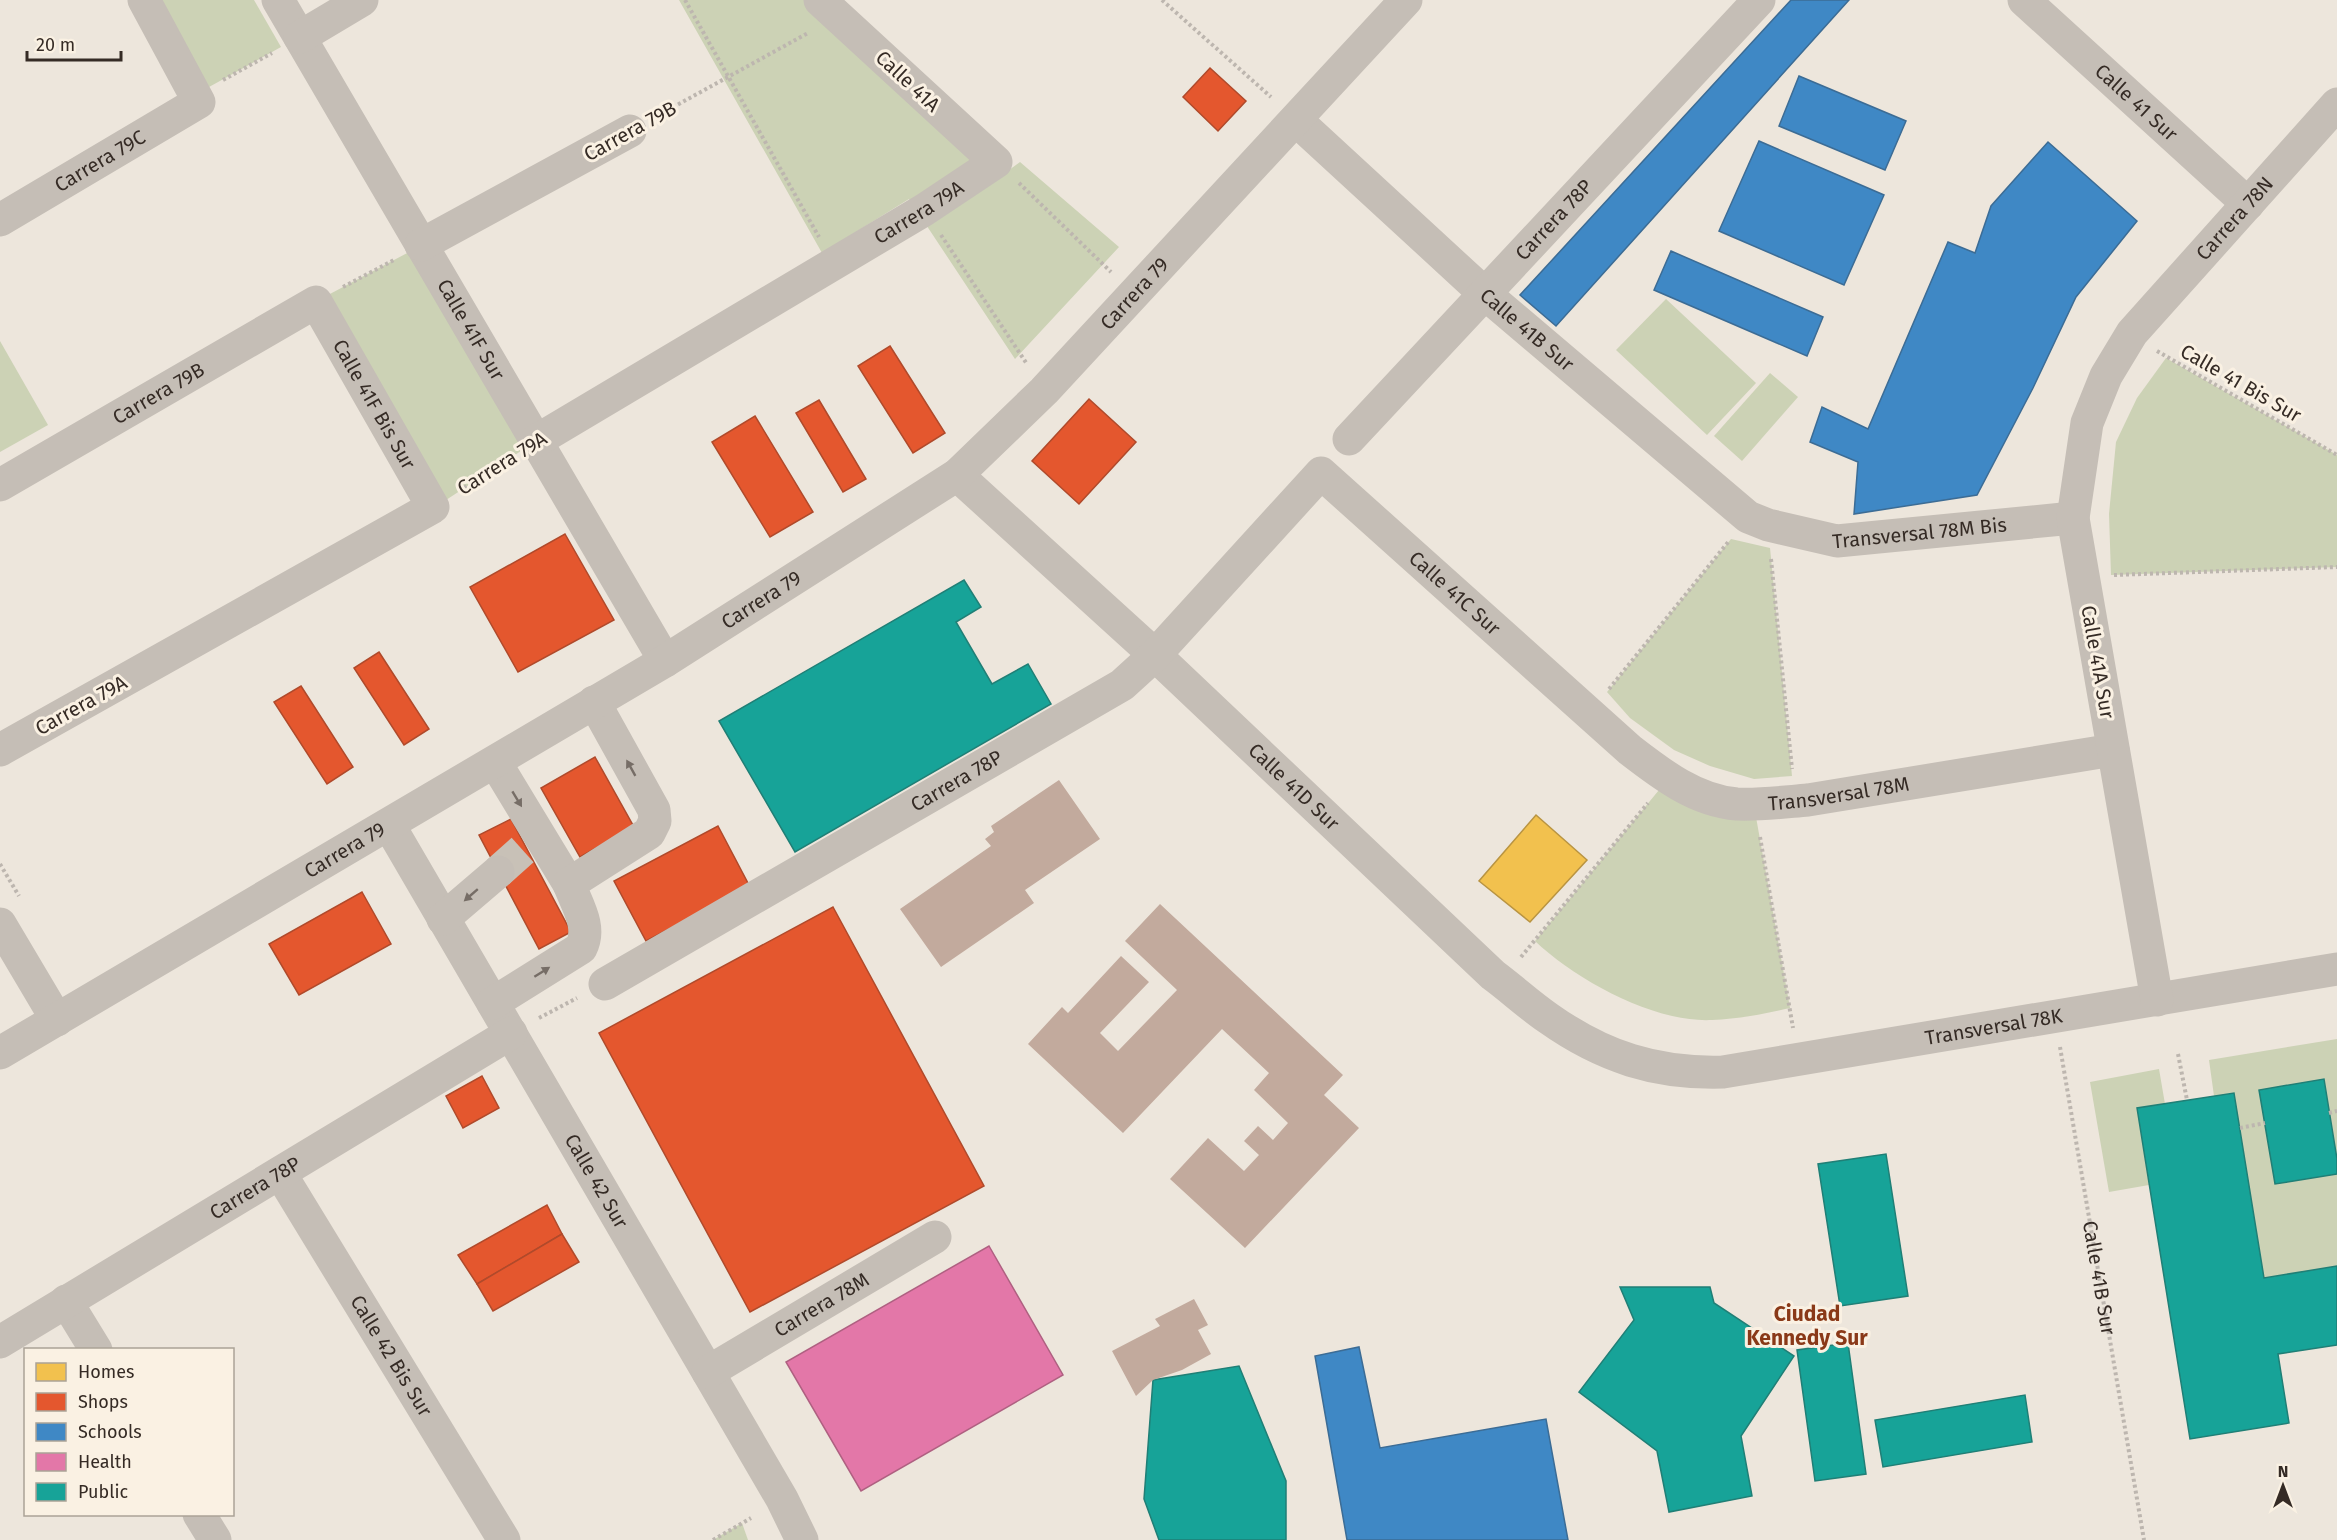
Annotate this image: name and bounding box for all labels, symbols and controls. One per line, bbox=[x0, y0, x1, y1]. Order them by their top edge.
scale bar bbox=[27, 24, 122, 62]
text: 20 m bbox=[36, 34, 75, 56]
street label: Calle 41A bbox=[871, 45, 946, 117]
street label: Calle 41 Sur bbox=[2090, 59, 2183, 146]
street label: Carrera 79B bbox=[580, 96, 680, 166]
street label: Carrera 79C bbox=[50, 125, 149, 197]
street label: Carrera 78N bbox=[2191, 172, 2278, 265]
street label: Carrera 78P bbox=[1510, 174, 1597, 265]
street label: Carrera 79A bbox=[870, 175, 969, 249]
street label: Carrera 79 bbox=[1095, 252, 1174, 335]
street label: Calle 41F Sur bbox=[432, 275, 510, 385]
street label: Calle 41B Sur bbox=[1475, 283, 1579, 376]
street label: Calle 41F Bis Sur bbox=[328, 335, 421, 474]
street label: Calle 41 Bis Sur bbox=[2176, 339, 2306, 427]
street label: Carrera 79B bbox=[108, 357, 209, 429]
street label: Carrera 79A bbox=[453, 426, 552, 500]
street label: Transversal 78M Bis bbox=[1831, 513, 2008, 553]
street label: Calle 41C Sur bbox=[1404, 546, 1506, 640]
street label: Carrera 79 bbox=[717, 565, 806, 634]
street label: Calle 41A Sur bbox=[2076, 603, 2120, 721]
street label: Carrera 79A bbox=[31, 670, 131, 740]
street label: Calle 41D Sur bbox=[1244, 738, 1345, 835]
street label: Carrera 78P bbox=[906, 745, 1007, 817]
one-way arrow bbox=[626, 759, 636, 776]
street label: Transversal 78M bbox=[1767, 772, 1911, 815]
one-way arrow bbox=[512, 791, 523, 807]
street label: Carrera 79 bbox=[300, 817, 389, 883]
one-way arrow bbox=[464, 888, 479, 901]
one-way arrow bbox=[534, 967, 551, 978]
street label: Transversal 78K bbox=[1923, 1003, 2064, 1050]
street label: Calle 42 Sur bbox=[560, 1129, 634, 1233]
street label: Carrera 78P bbox=[205, 1151, 305, 1224]
street label: Calle 41B Sur bbox=[2078, 1219, 2121, 1337]
street label: Carrera 78M bbox=[770, 1267, 873, 1342]
street label: Calle 42 Bis Sur bbox=[345, 1291, 438, 1421]
district label: Ciudad Kennedy Sur bbox=[1746, 1301, 1868, 1351]
legend bbox=[24, 1348, 234, 1516]
text: Homes bbox=[78, 1361, 134, 1383]
text: Shops bbox=[78, 1391, 128, 1413]
text: Schools bbox=[78, 1421, 142, 1443]
text: Health bbox=[78, 1451, 132, 1473]
north arrow bbox=[2253, 1456, 2313, 1516]
text: N bbox=[2278, 1462, 2288, 1481]
text: Public bbox=[78, 1481, 128, 1503]

